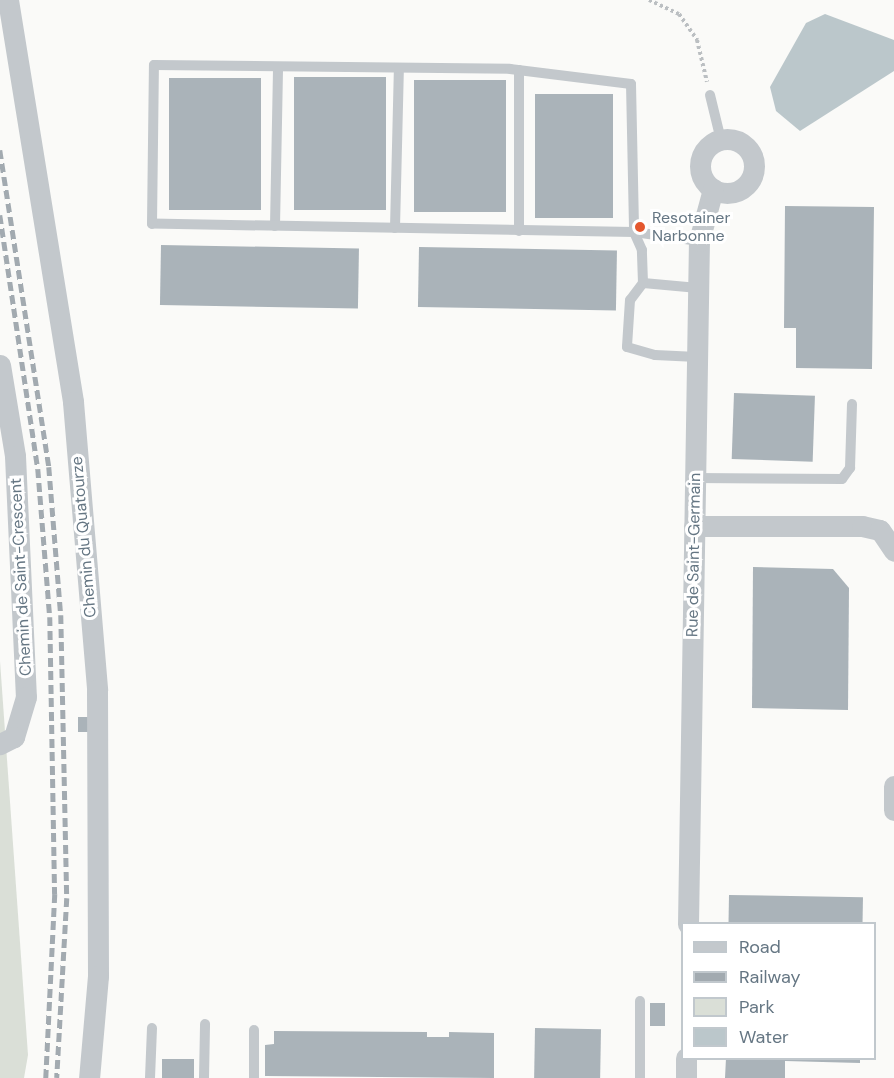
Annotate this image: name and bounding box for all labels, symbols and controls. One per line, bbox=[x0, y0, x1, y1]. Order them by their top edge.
place label: Resotainer Narbonne bbox=[652, 208, 730, 246]
marker: Resotainer Narbonne bbox=[633, 220, 647, 234]
street label: Chemin du Quatourze bbox=[67, 456, 101, 618]
street label: Rue de Saint-Germain bbox=[683, 473, 705, 637]
street label: Chemin de Saint-Crescent bbox=[6, 477, 36, 677]
legend bbox=[681, 922, 876, 1060]
text: Road bbox=[739, 935, 781, 959]
text: Railway bbox=[739, 965, 801, 989]
text: Park bbox=[739, 995, 775, 1019]
text: Water bbox=[739, 1025, 789, 1049]

